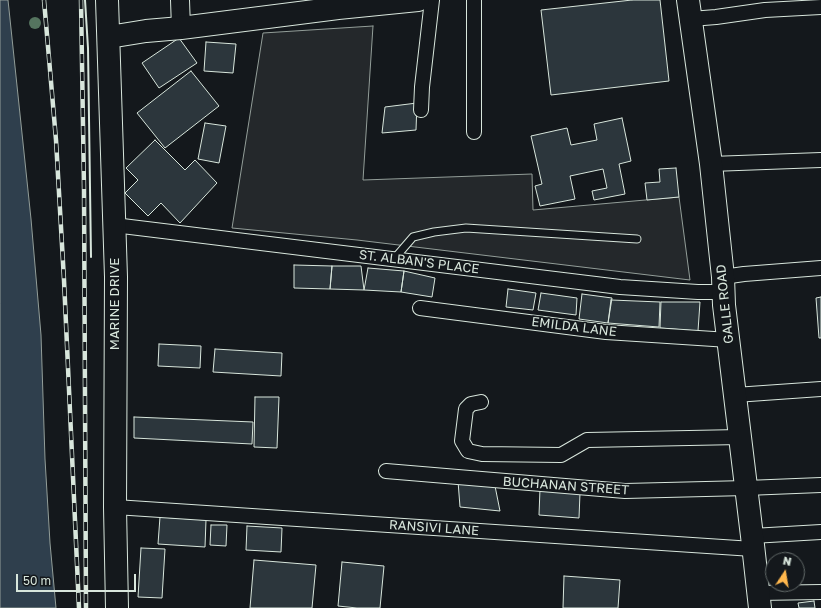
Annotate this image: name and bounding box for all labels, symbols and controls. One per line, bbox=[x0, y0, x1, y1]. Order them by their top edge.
street label: ST. ALBAN'S PLACE bbox=[358, 247, 480, 277]
street label: MARINE DRIVE bbox=[107, 258, 123, 350]
street label: GALLE ROAD bbox=[713, 264, 737, 344]
street label: EMILDA LANE bbox=[531, 314, 617, 340]
street label: BUCHANAN STREET bbox=[502, 474, 630, 498]
street label: RANSIVI LANE bbox=[388, 517, 480, 539]
north arrow bbox=[765, 552, 805, 592]
text: N bbox=[782, 554, 793, 568]
scale bar bbox=[18, 566, 138, 592]
text: 50 m bbox=[23, 573, 51, 588]

